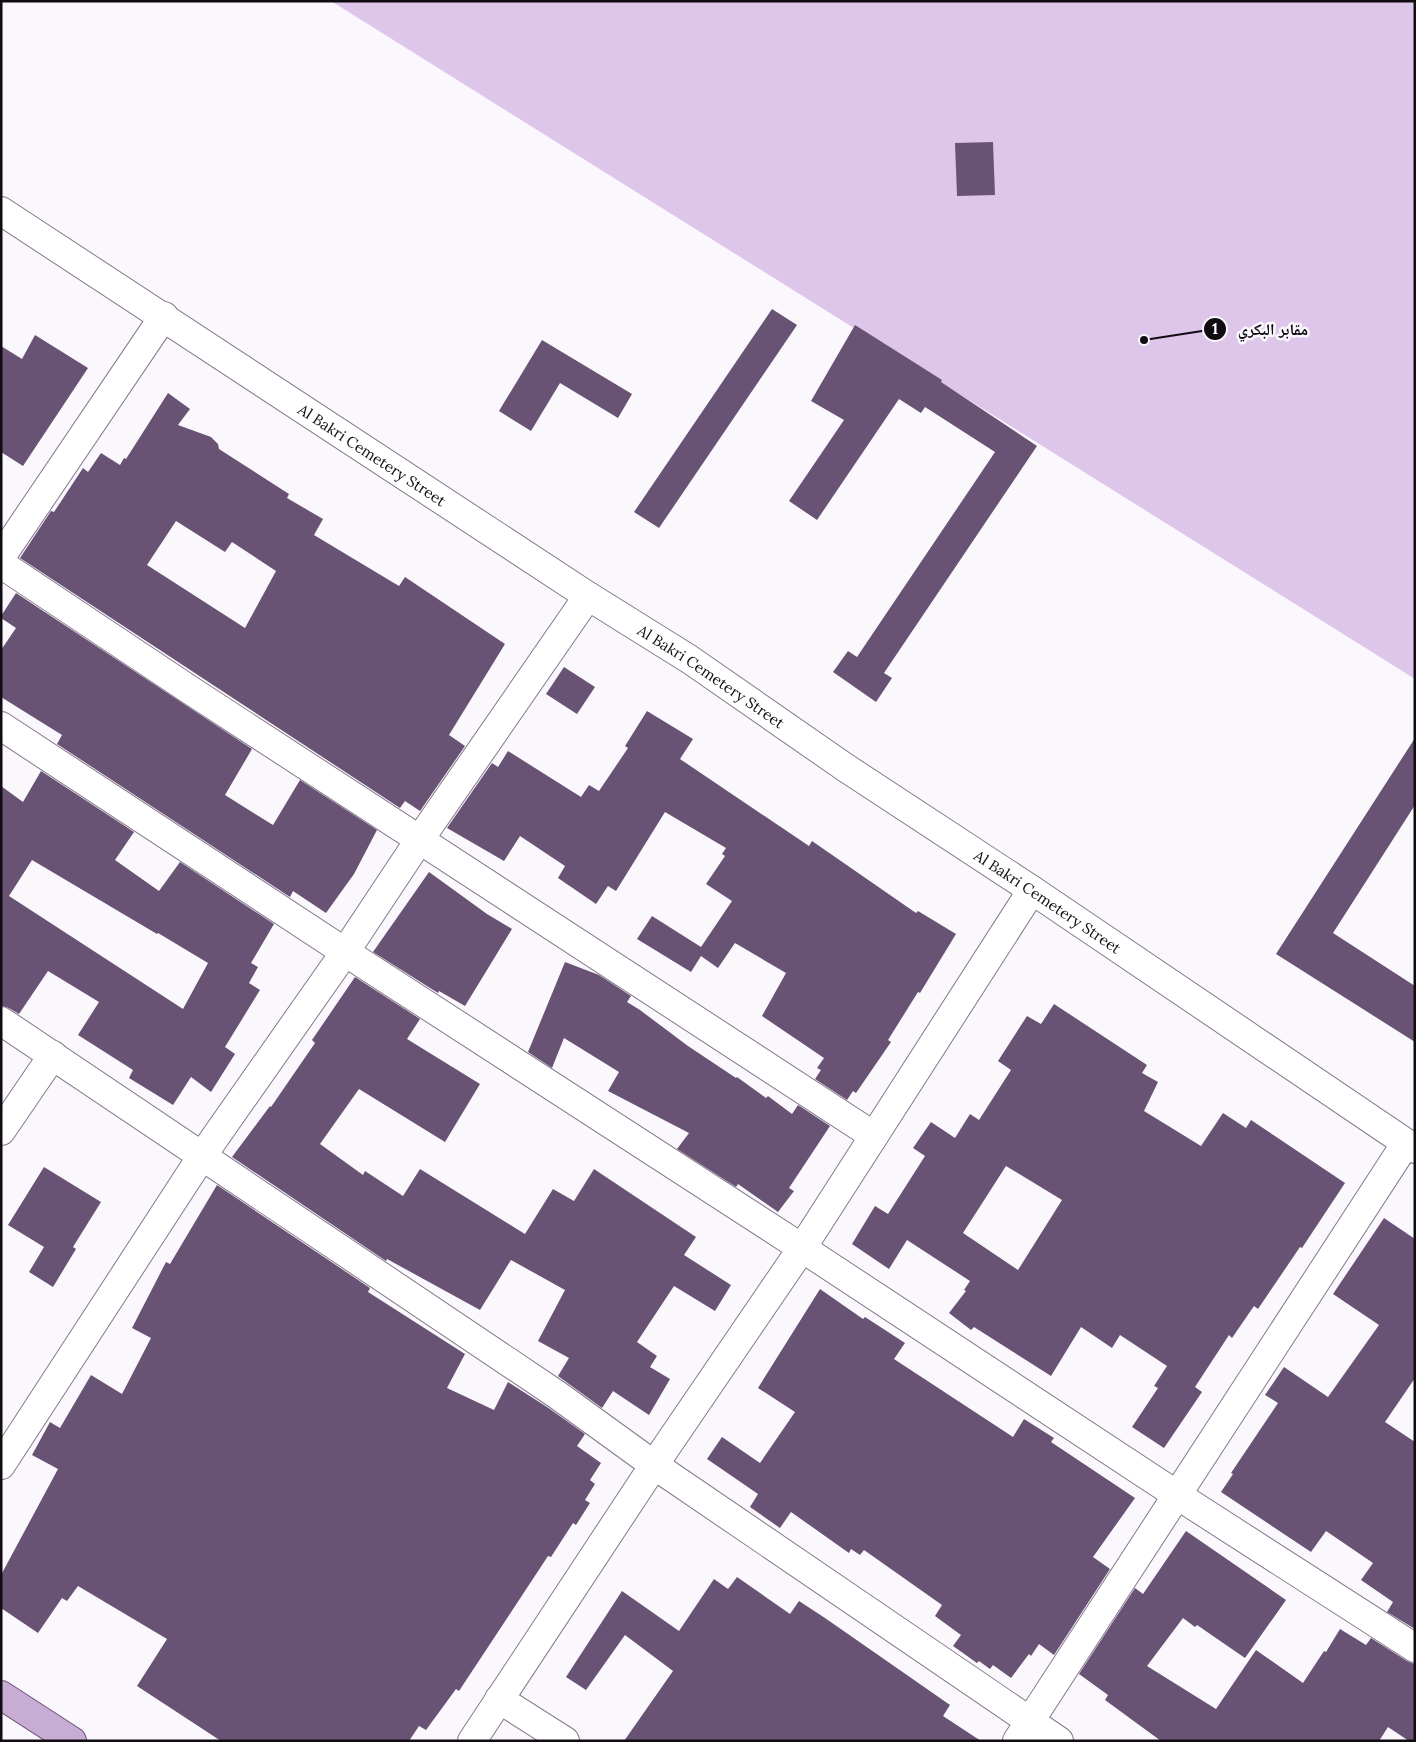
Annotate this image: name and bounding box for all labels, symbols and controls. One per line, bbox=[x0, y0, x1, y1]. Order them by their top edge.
callout: مقابر البكري bbox=[1203, 314, 1318, 345]
text: 1 bbox=[1212, 319, 1218, 338]
text: مقابر البكري bbox=[1238, 319, 1308, 342]
street label: Al Bakri Cemetery Street bbox=[294, 399, 450, 510]
street label: Al Bakri Cemetery Street bbox=[634, 620, 788, 732]
street label: Al Bakri Cemetery Street bbox=[970, 845, 1125, 957]

